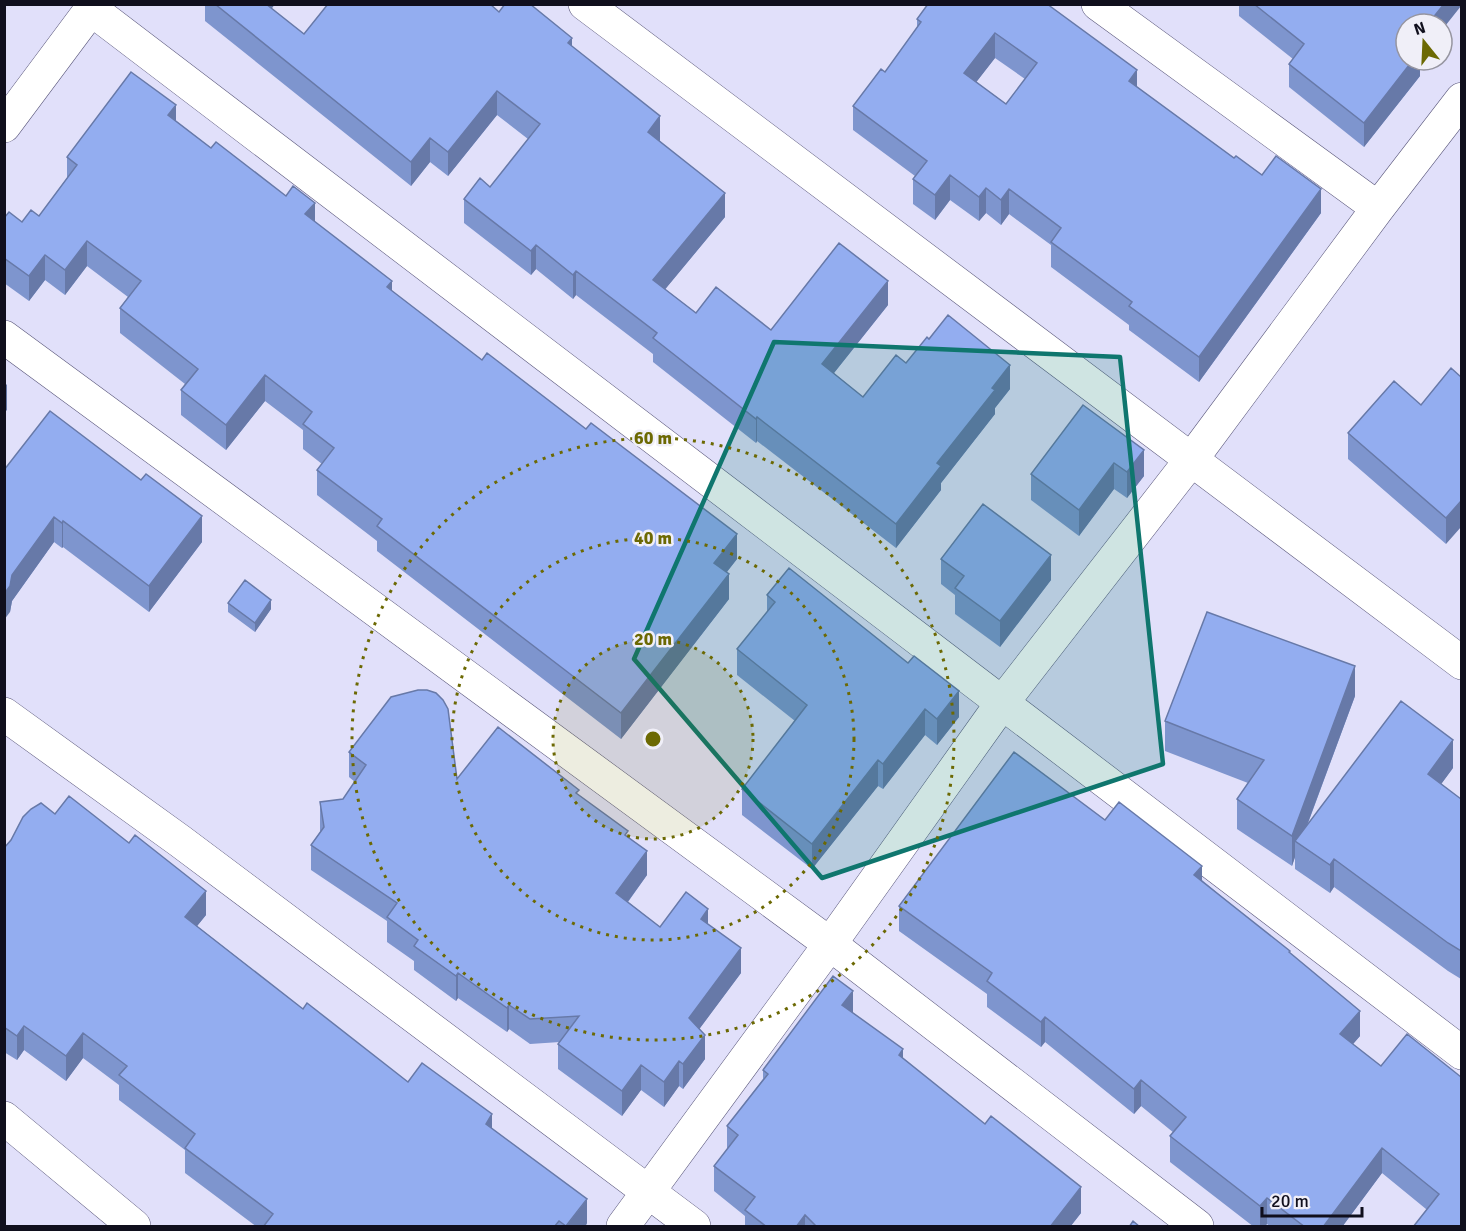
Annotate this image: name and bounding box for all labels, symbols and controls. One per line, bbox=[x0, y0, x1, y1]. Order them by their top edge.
north arrow bbox=[1394, 12, 1454, 72]
text: N bbox=[1411, 17, 1428, 40]
text: 60 m bbox=[634, 427, 672, 449]
text: 40 m bbox=[634, 527, 672, 549]
text: 20 m bbox=[634, 628, 672, 650]
centre of rings bbox=[643, 729, 663, 749]
scale bar bbox=[1262, 1180, 1362, 1218]
text: 20 m bbox=[1271, 1190, 1309, 1212]

